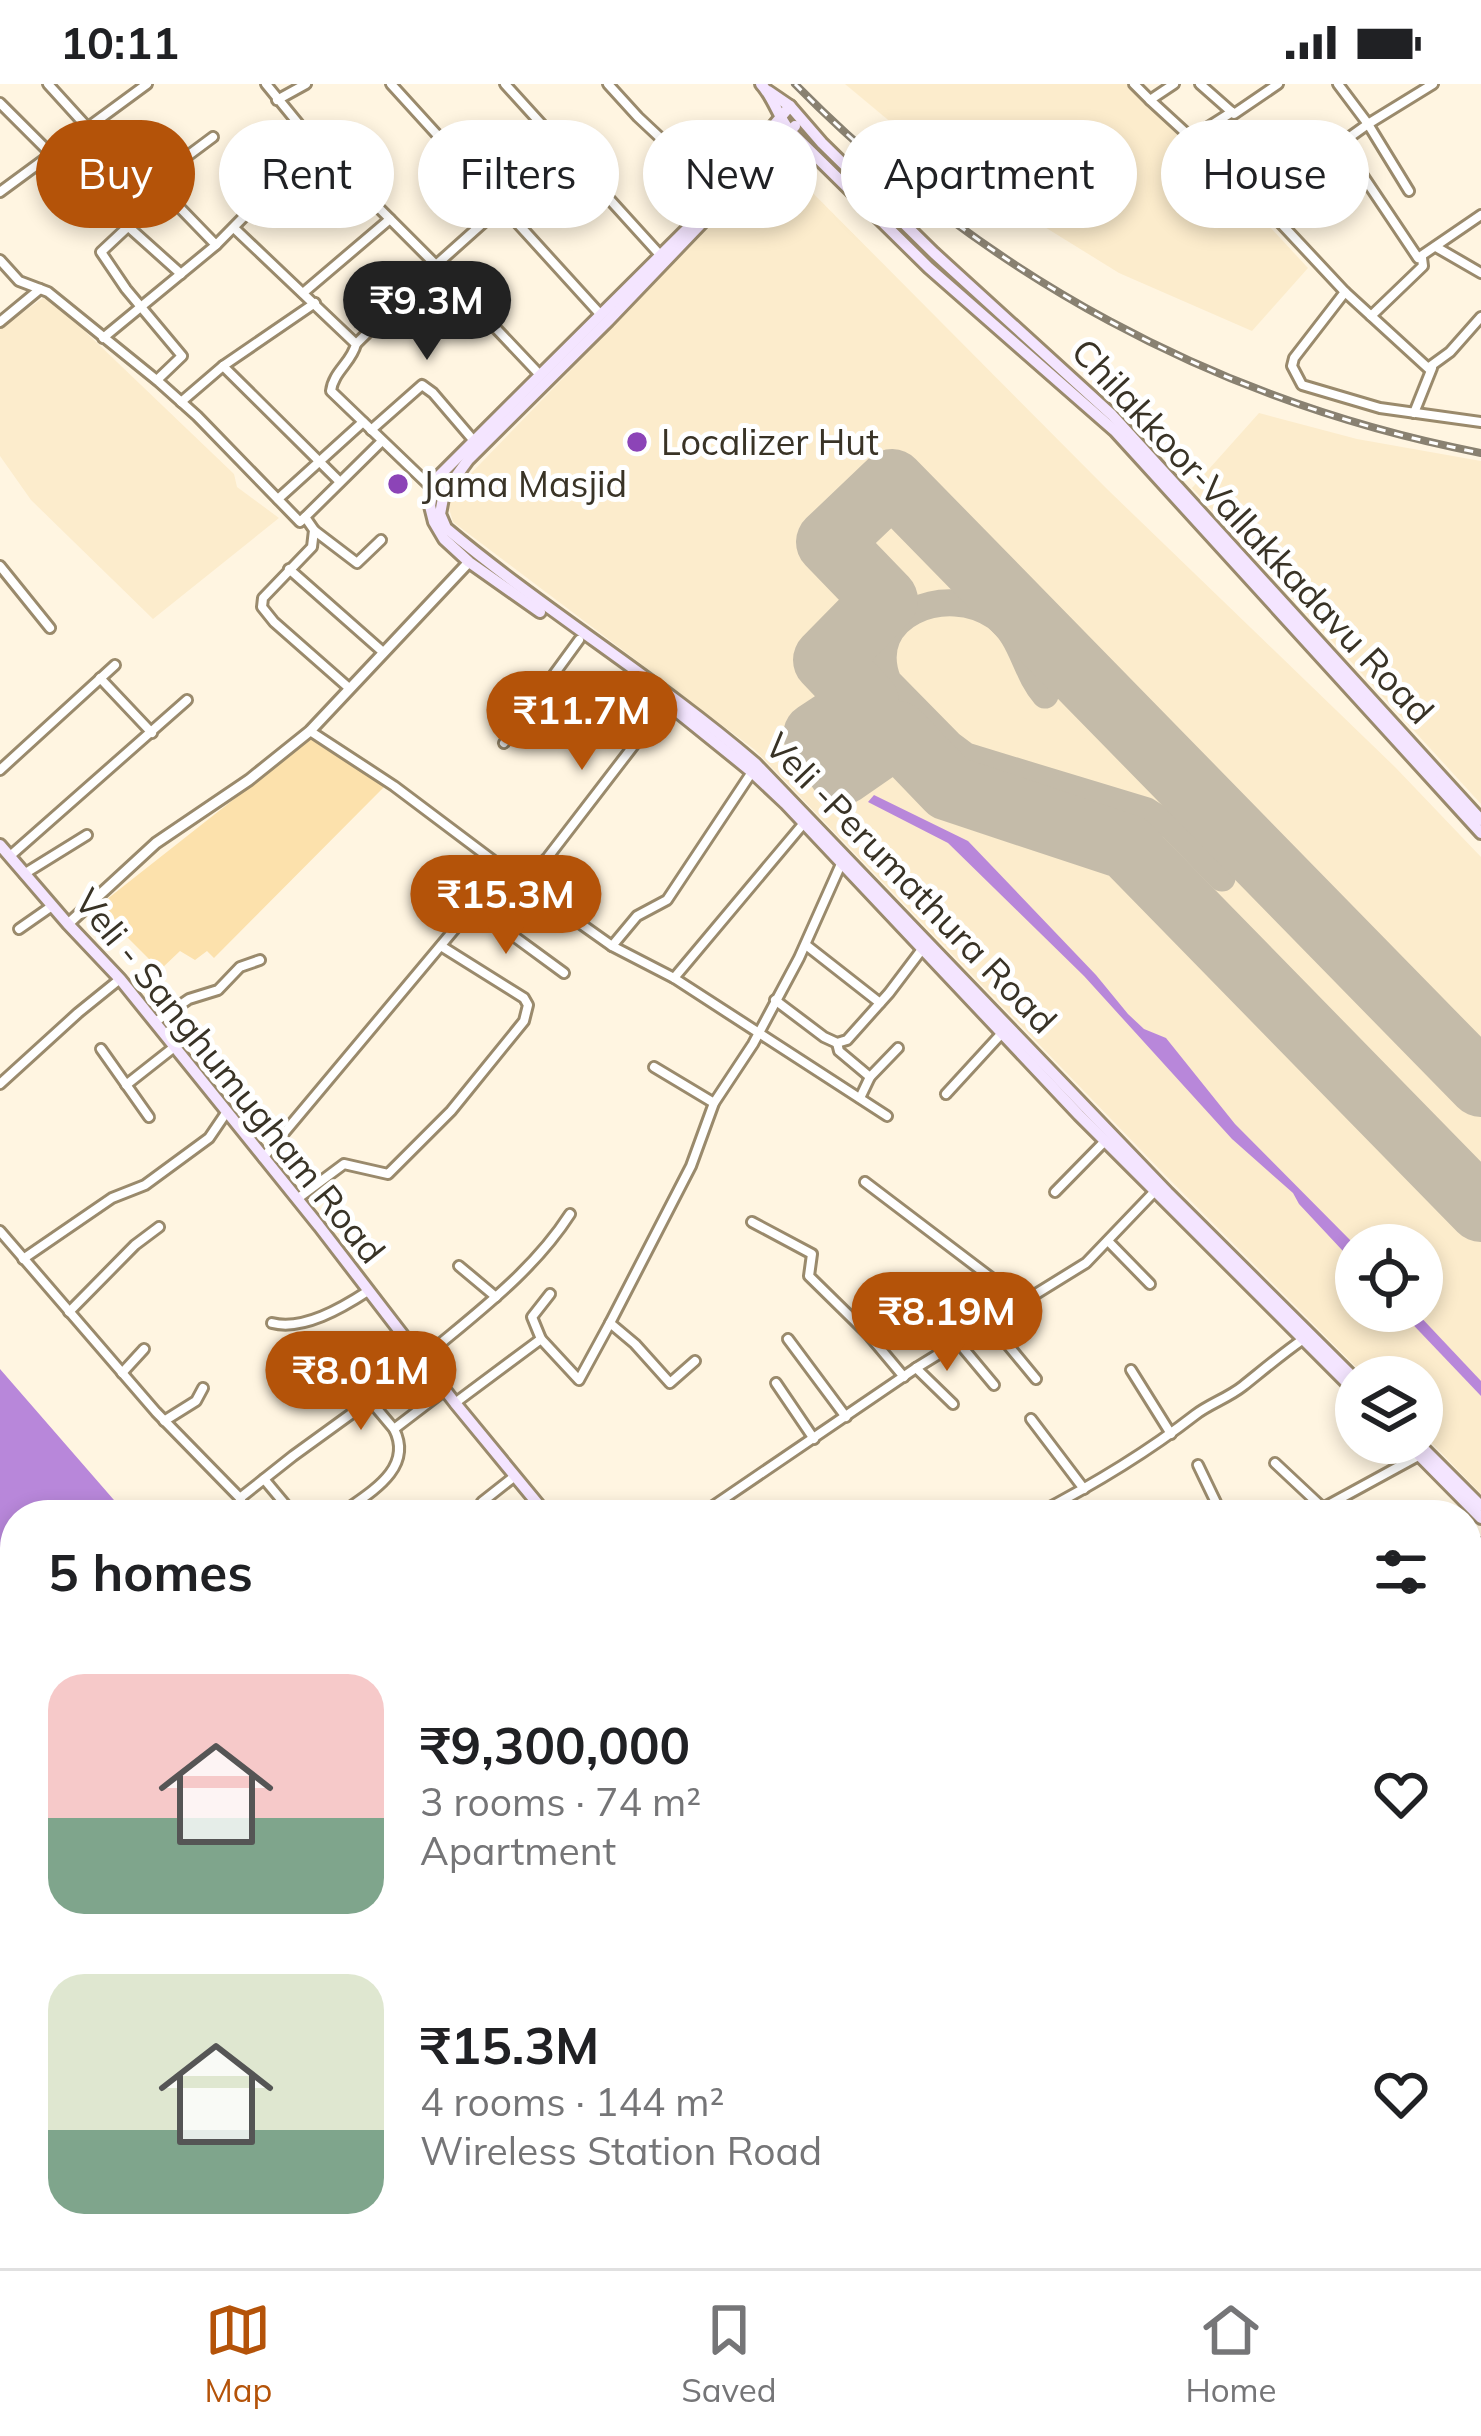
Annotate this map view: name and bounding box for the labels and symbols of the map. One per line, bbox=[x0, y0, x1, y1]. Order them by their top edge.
pin: ₹9.3M bbox=[343, 261, 511, 363]
street label: Chilakkoor-Vallakkadavu Road bbox=[1063, 329, 1444, 733]
place label: Localizer Hut bbox=[661, 419, 879, 464]
marker: Localizer Hut bbox=[624, 429, 650, 455]
place label: Jama Masjid bbox=[422, 461, 627, 506]
marker: Jama Masjid bbox=[385, 471, 411, 497]
pin: ₹11.7M bbox=[484, 671, 680, 773]
street label: Veli -Perumathura Road bbox=[756, 723, 1067, 1042]
pin: ₹15.3M bbox=[408, 855, 604, 957]
street label: Veli - Sanghumugham Road bbox=[65, 879, 395, 1272]
pin: ₹8.19M bbox=[849, 1272, 1045, 1374]
pin: ₹8.01M bbox=[263, 1331, 459, 1433]

